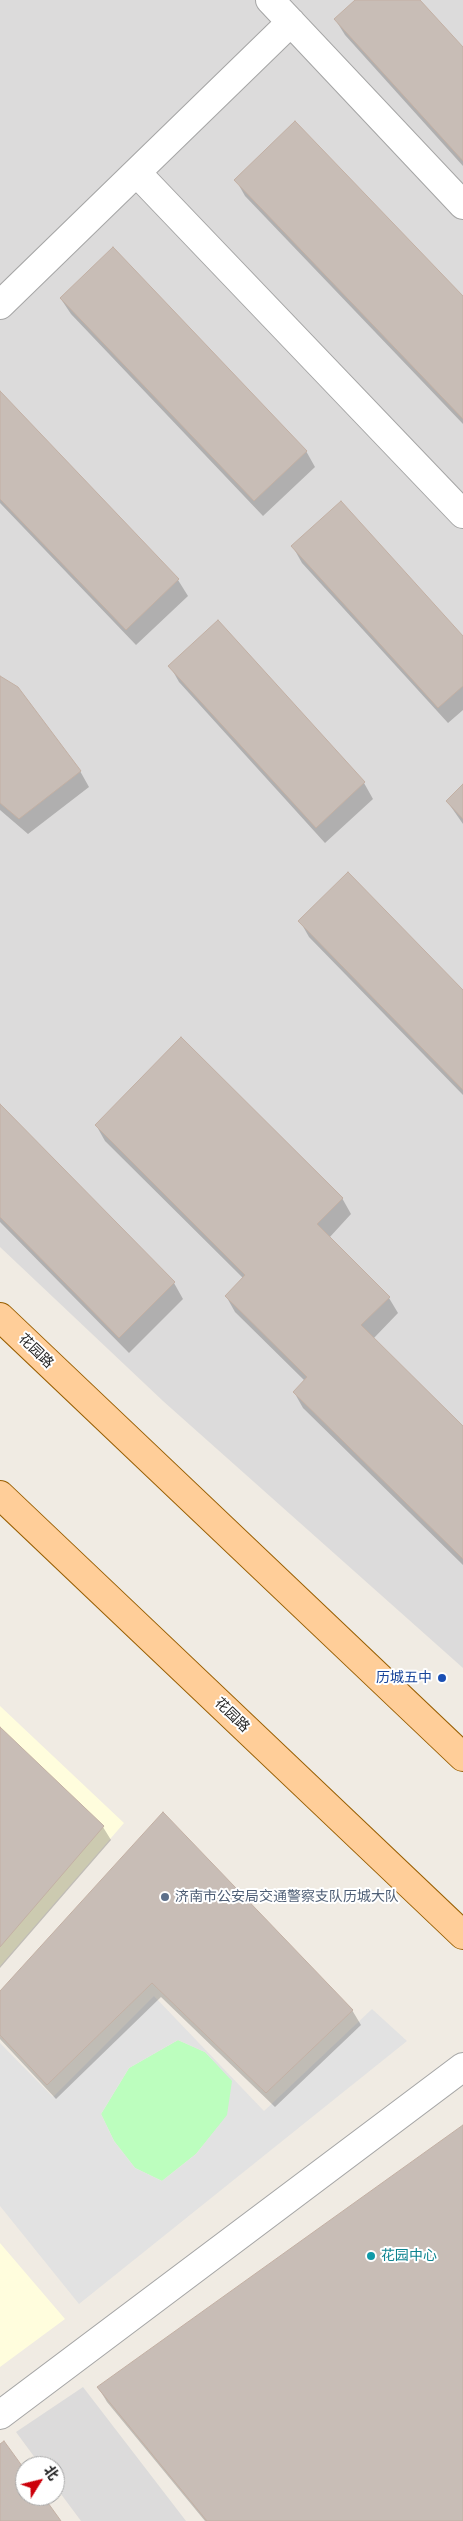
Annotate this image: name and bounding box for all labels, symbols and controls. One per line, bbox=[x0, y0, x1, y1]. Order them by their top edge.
street label: 花园路 bbox=[15, 1330, 57, 1372]
place label: 历城五中 bbox=[376, 1670, 432, 1686]
marker: 历城五中 bbox=[436, 1672, 448, 1684]
street label: 花园路 bbox=[211, 1694, 253, 1736]
place label: 济南市公安局交通警察支队历城大队 bbox=[175, 1889, 399, 1905]
marker: 济南市公安局交通警察支队历城大队 bbox=[159, 1891, 171, 1903]
place label: 花园中心 bbox=[381, 2248, 437, 2264]
marker: 花园中心 bbox=[365, 2250, 377, 2262]
north arrow bbox=[15, 2456, 65, 2506]
text: 北 bbox=[40, 2462, 63, 2484]

